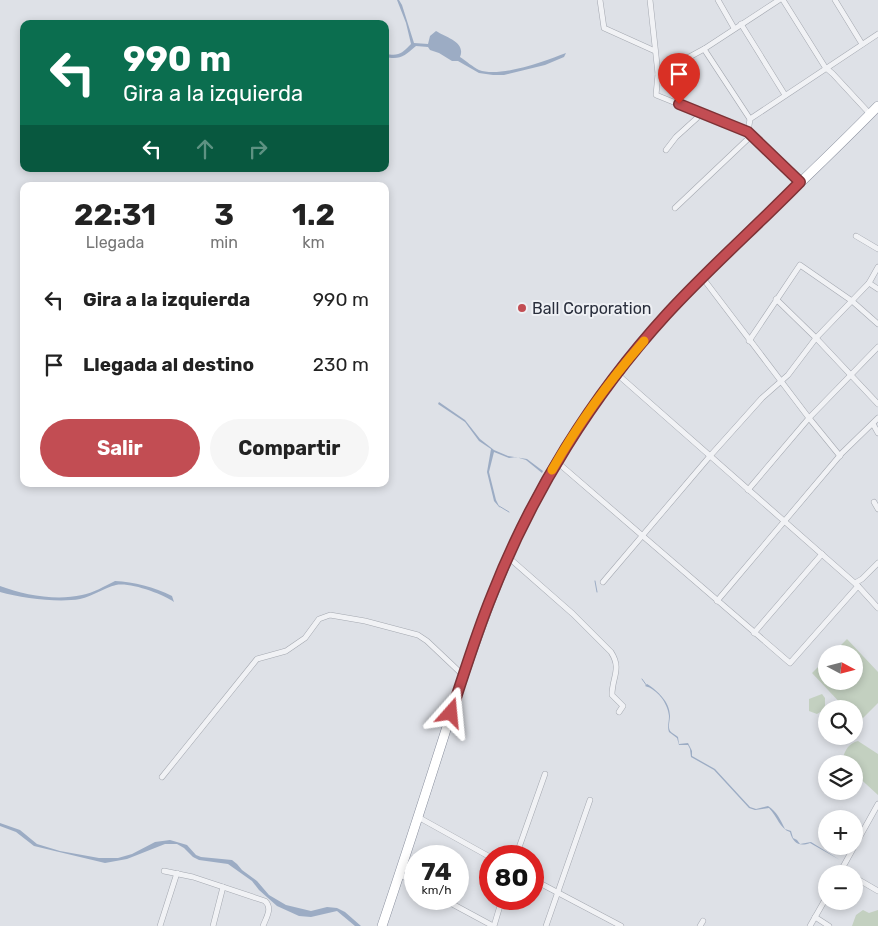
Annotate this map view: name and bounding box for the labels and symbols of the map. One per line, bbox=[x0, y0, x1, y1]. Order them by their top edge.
pin bbox=[658, 53, 700, 104]
place label: Ball Corporation bbox=[532, 299, 652, 318]
marker: Ball Corporation bbox=[516, 302, 528, 314]
north arrow bbox=[818, 645, 862, 690]
position arrow bbox=[424, 686, 476, 738]
speed limit sign: 80 bbox=[479, 845, 544, 910]

